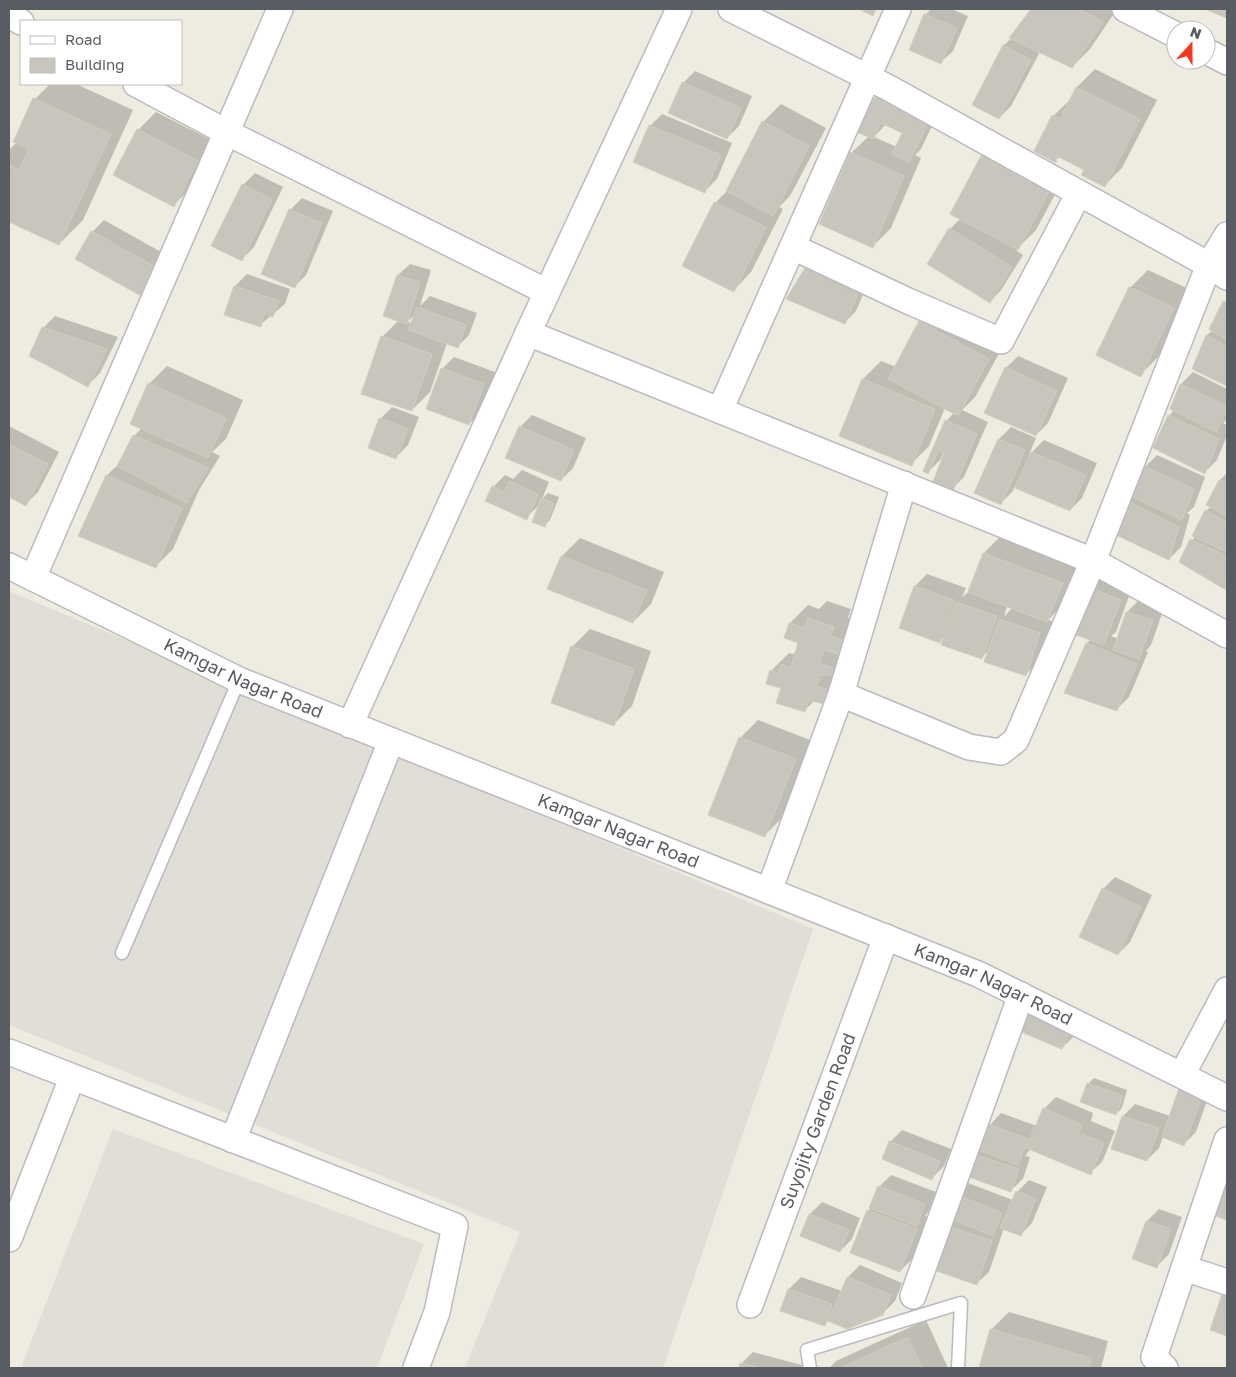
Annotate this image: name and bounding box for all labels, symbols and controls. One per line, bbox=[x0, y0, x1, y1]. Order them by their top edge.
legend bbox=[20, 20, 182, 85]
north arrow bbox=[1166, 20, 1216, 70]
text: N bbox=[1188, 23, 1204, 42]
text: Road bbox=[65, 30, 102, 48]
text: Building bbox=[65, 55, 125, 73]
street label: Kamgar Nagar Road bbox=[161, 633, 326, 722]
street label: Kamgar Nagar Road bbox=[535, 788, 703, 872]
street label: Kamgar Nagar Road bbox=[911, 938, 1076, 1029]
street label: Suyojity Garden Road bbox=[774, 1030, 860, 1212]

